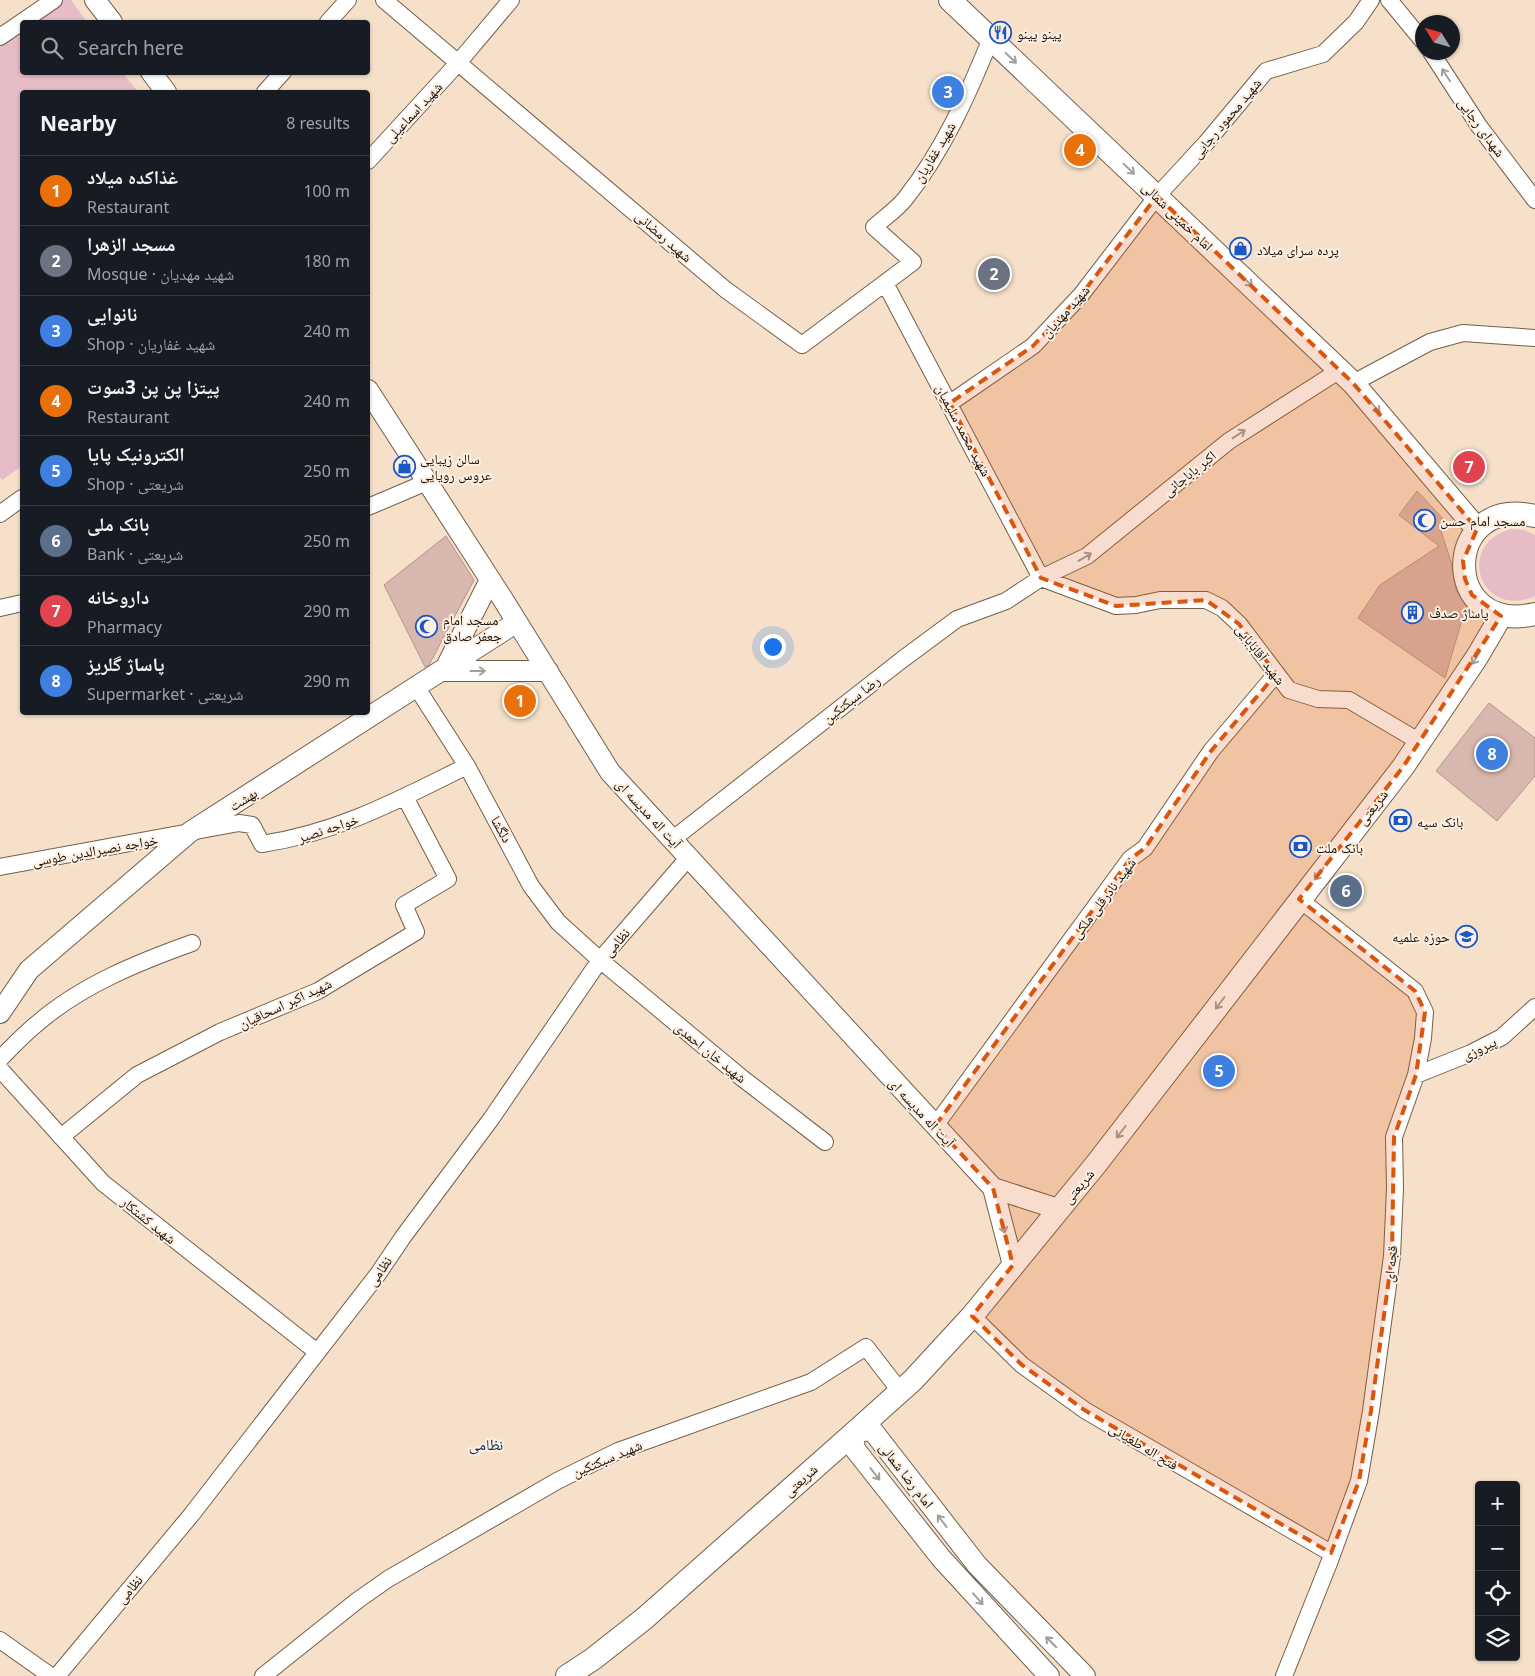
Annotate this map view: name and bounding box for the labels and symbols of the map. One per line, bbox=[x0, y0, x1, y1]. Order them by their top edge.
north arrow bbox=[1415, 15, 1460, 60]
restaurant icon: پینو پینو bbox=[989, 21, 1013, 45]
place label: پینو پینو bbox=[1017, 24, 1062, 43]
one-way arrow bbox=[1005, 52, 1017, 64]
one-way arrow bbox=[1440, 68, 1450, 82]
pin: 3 bbox=[932, 73, 964, 111]
street label: شهید محمود رجایی bbox=[1187, 74, 1265, 162]
street label: شهید اسماعیلی bbox=[380, 77, 446, 147]
street label: شهدای رجایی bbox=[1454, 93, 1510, 161]
street label: شهید غفاریان bbox=[908, 118, 960, 186]
pin: 4 bbox=[1064, 131, 1096, 169]
one-way arrow bbox=[1123, 163, 1135, 175]
street label: امام خمینی شمالی bbox=[1138, 177, 1218, 255]
street label: شهید رمضانی bbox=[632, 206, 696, 266]
shop icon: پرده سرای میلاد bbox=[1229, 237, 1253, 261]
place label: پرده سرای میلاد bbox=[1257, 240, 1339, 259]
pin: 2 bbox=[978, 255, 1010, 293]
one-way arrow bbox=[1241, 275, 1253, 287]
street label: شهید مهدیان bbox=[1036, 281, 1094, 341]
street label: شهید محمد سلیمیان bbox=[932, 381, 996, 479]
one-way arrow bbox=[1369, 401, 1381, 414]
one-way arrow bbox=[1232, 429, 1246, 439]
street label: اکبر باباجانی bbox=[1158, 446, 1220, 500]
pin: 7 bbox=[1453, 448, 1485, 486]
place label: سالن زیبایی عروس رویایی bbox=[420, 449, 492, 484]
shop icon: سالن زیبایی عروس رویایی bbox=[392, 454, 416, 478]
mosque icon: مسجد امام حسن bbox=[1412, 508, 1436, 532]
place label: مسجد امام حسن bbox=[1440, 511, 1525, 531]
one-way arrow bbox=[1077, 551, 1091, 561]
building icon: پاساژ صدف bbox=[1401, 600, 1425, 624]
place label: پاساژ صدف bbox=[1429, 603, 1489, 622]
place label: مسجد امام جعفر صادق bbox=[443, 610, 502, 645]
mosque icon: مسجد امام جعفر صادق bbox=[415, 615, 439, 639]
street label: شهید آقابابایی bbox=[1232, 620, 1290, 688]
your location bbox=[760, 634, 786, 660]
one-way arrow bbox=[1470, 650, 1480, 664]
one-way arrow bbox=[470, 666, 486, 676]
street label: رضا سبکتکین bbox=[818, 671, 884, 727]
pin: 1 bbox=[504, 682, 536, 720]
pin: 8 bbox=[1476, 735, 1508, 773]
street label: آیت اله مدیسه ای bbox=[612, 774, 686, 852]
street label: بهشت bbox=[225, 783, 261, 815]
street label: شریعتی bbox=[1352, 785, 1392, 829]
street label: خواجه نصیر bbox=[294, 809, 361, 847]
bank icon: بانک سپه bbox=[1389, 809, 1413, 833]
street label: دلگشا bbox=[487, 812, 517, 846]
place label: بانک سپه bbox=[1417, 812, 1463, 831]
street label: خواجه نصیرالدین طوسی bbox=[31, 830, 159, 870]
bank icon: بانک ملت bbox=[1288, 835, 1312, 859]
place label: بانک ملت bbox=[1316, 838, 1363, 857]
street label: شهید نادرقلی ملکی bbox=[1066, 854, 1140, 942]
one-way arrow bbox=[1313, 867, 1324, 880]
pin: 6 bbox=[1330, 872, 1362, 910]
street label: نظامی bbox=[598, 924, 634, 960]
school or university icon: حوزه علمیه bbox=[1454, 924, 1478, 948]
place label: حوزه علمیه bbox=[1392, 927, 1450, 946]
street label: شهید اکبر اسحاقیان bbox=[235, 973, 335, 1033]
one-way arrow bbox=[1214, 996, 1225, 1009]
street label: شهید خان احمدی bbox=[671, 1017, 751, 1087]
street label: پیروزی bbox=[1459, 1031, 1500, 1065]
pin: 5 bbox=[1203, 1052, 1235, 1090]
street label: آیت اله مدیسه ای bbox=[885, 1073, 959, 1151]
one-way arrow bbox=[1116, 1125, 1126, 1139]
street label: شریعتی bbox=[1058, 1165, 1098, 1207]
street label: شهید کشتکار bbox=[117, 1191, 180, 1248]
one-way arrow bbox=[998, 1218, 1008, 1234]
street label: قجه ای bbox=[1379, 1244, 1401, 1283]
street label: نظامی bbox=[362, 1252, 396, 1290]
street label: فتح اله طغیانی bbox=[1105, 1418, 1182, 1475]
district label: نظامی bbox=[469, 1434, 503, 1455]
street label: شهید سبکتکین bbox=[569, 1435, 645, 1481]
street label: امام رضا شمالی bbox=[875, 1438, 939, 1512]
street label: شریعتی bbox=[779, 1460, 821, 1500]
one-way arrow bbox=[869, 1467, 880, 1480]
one-way arrow bbox=[937, 1515, 948, 1528]
street label: نظامی bbox=[111, 1570, 147, 1607]
one-way arrow bbox=[972, 1593, 984, 1606]
one-way arrow bbox=[1045, 1635, 1057, 1648]

